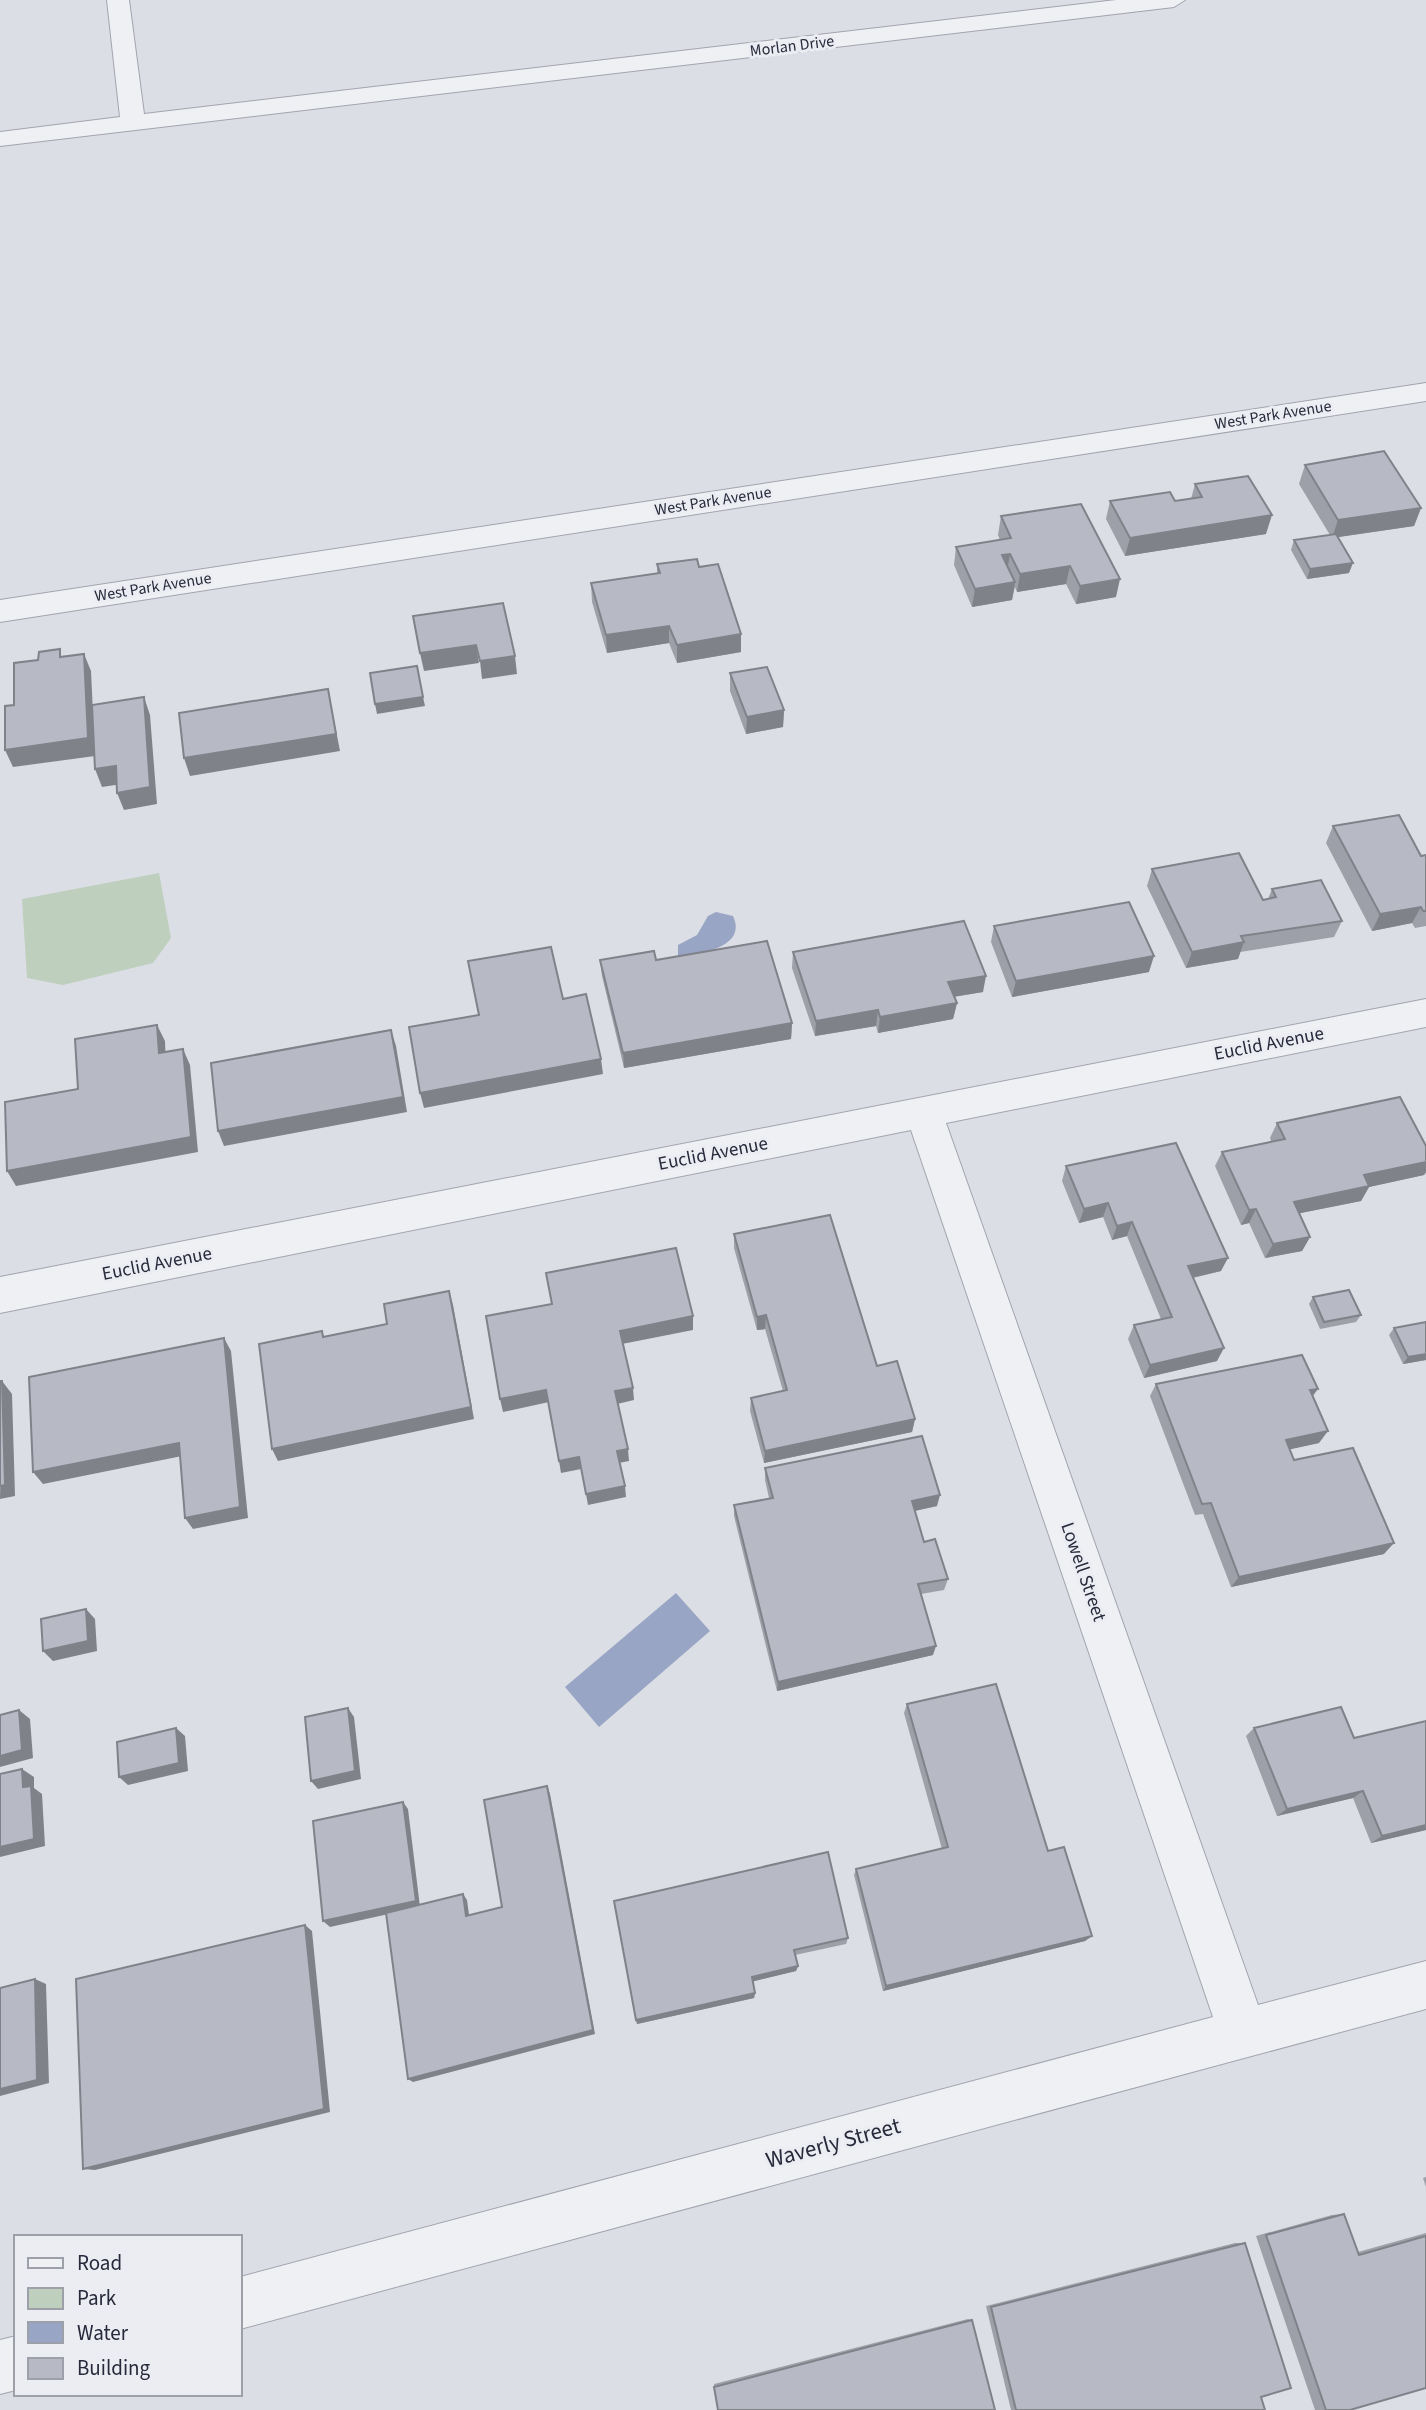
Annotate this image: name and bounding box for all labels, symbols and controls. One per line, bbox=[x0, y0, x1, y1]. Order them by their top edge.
street label: Morlan Drive bbox=[749, 30, 835, 62]
street label: West Park Avenue bbox=[1213, 395, 1333, 435]
street label: West Park Avenue bbox=[653, 481, 773, 521]
street label: West Park Avenue bbox=[93, 567, 213, 607]
street label: Euclid Avenue bbox=[1212, 1020, 1326, 1068]
street label: Euclid Avenue bbox=[656, 1130, 770, 1178]
street label: Euclid Avenue bbox=[100, 1240, 214, 1288]
street label: Lowell Street bbox=[1053, 1519, 1113, 1626]
street label: Waverly Street bbox=[762, 2109, 904, 2177]
legend bbox=[14, 2235, 242, 2396]
text: Road bbox=[77, 2248, 122, 2278]
text: Park bbox=[77, 2283, 117, 2313]
text: Water bbox=[77, 2318, 129, 2348]
text: Building bbox=[77, 2353, 151, 2383]

